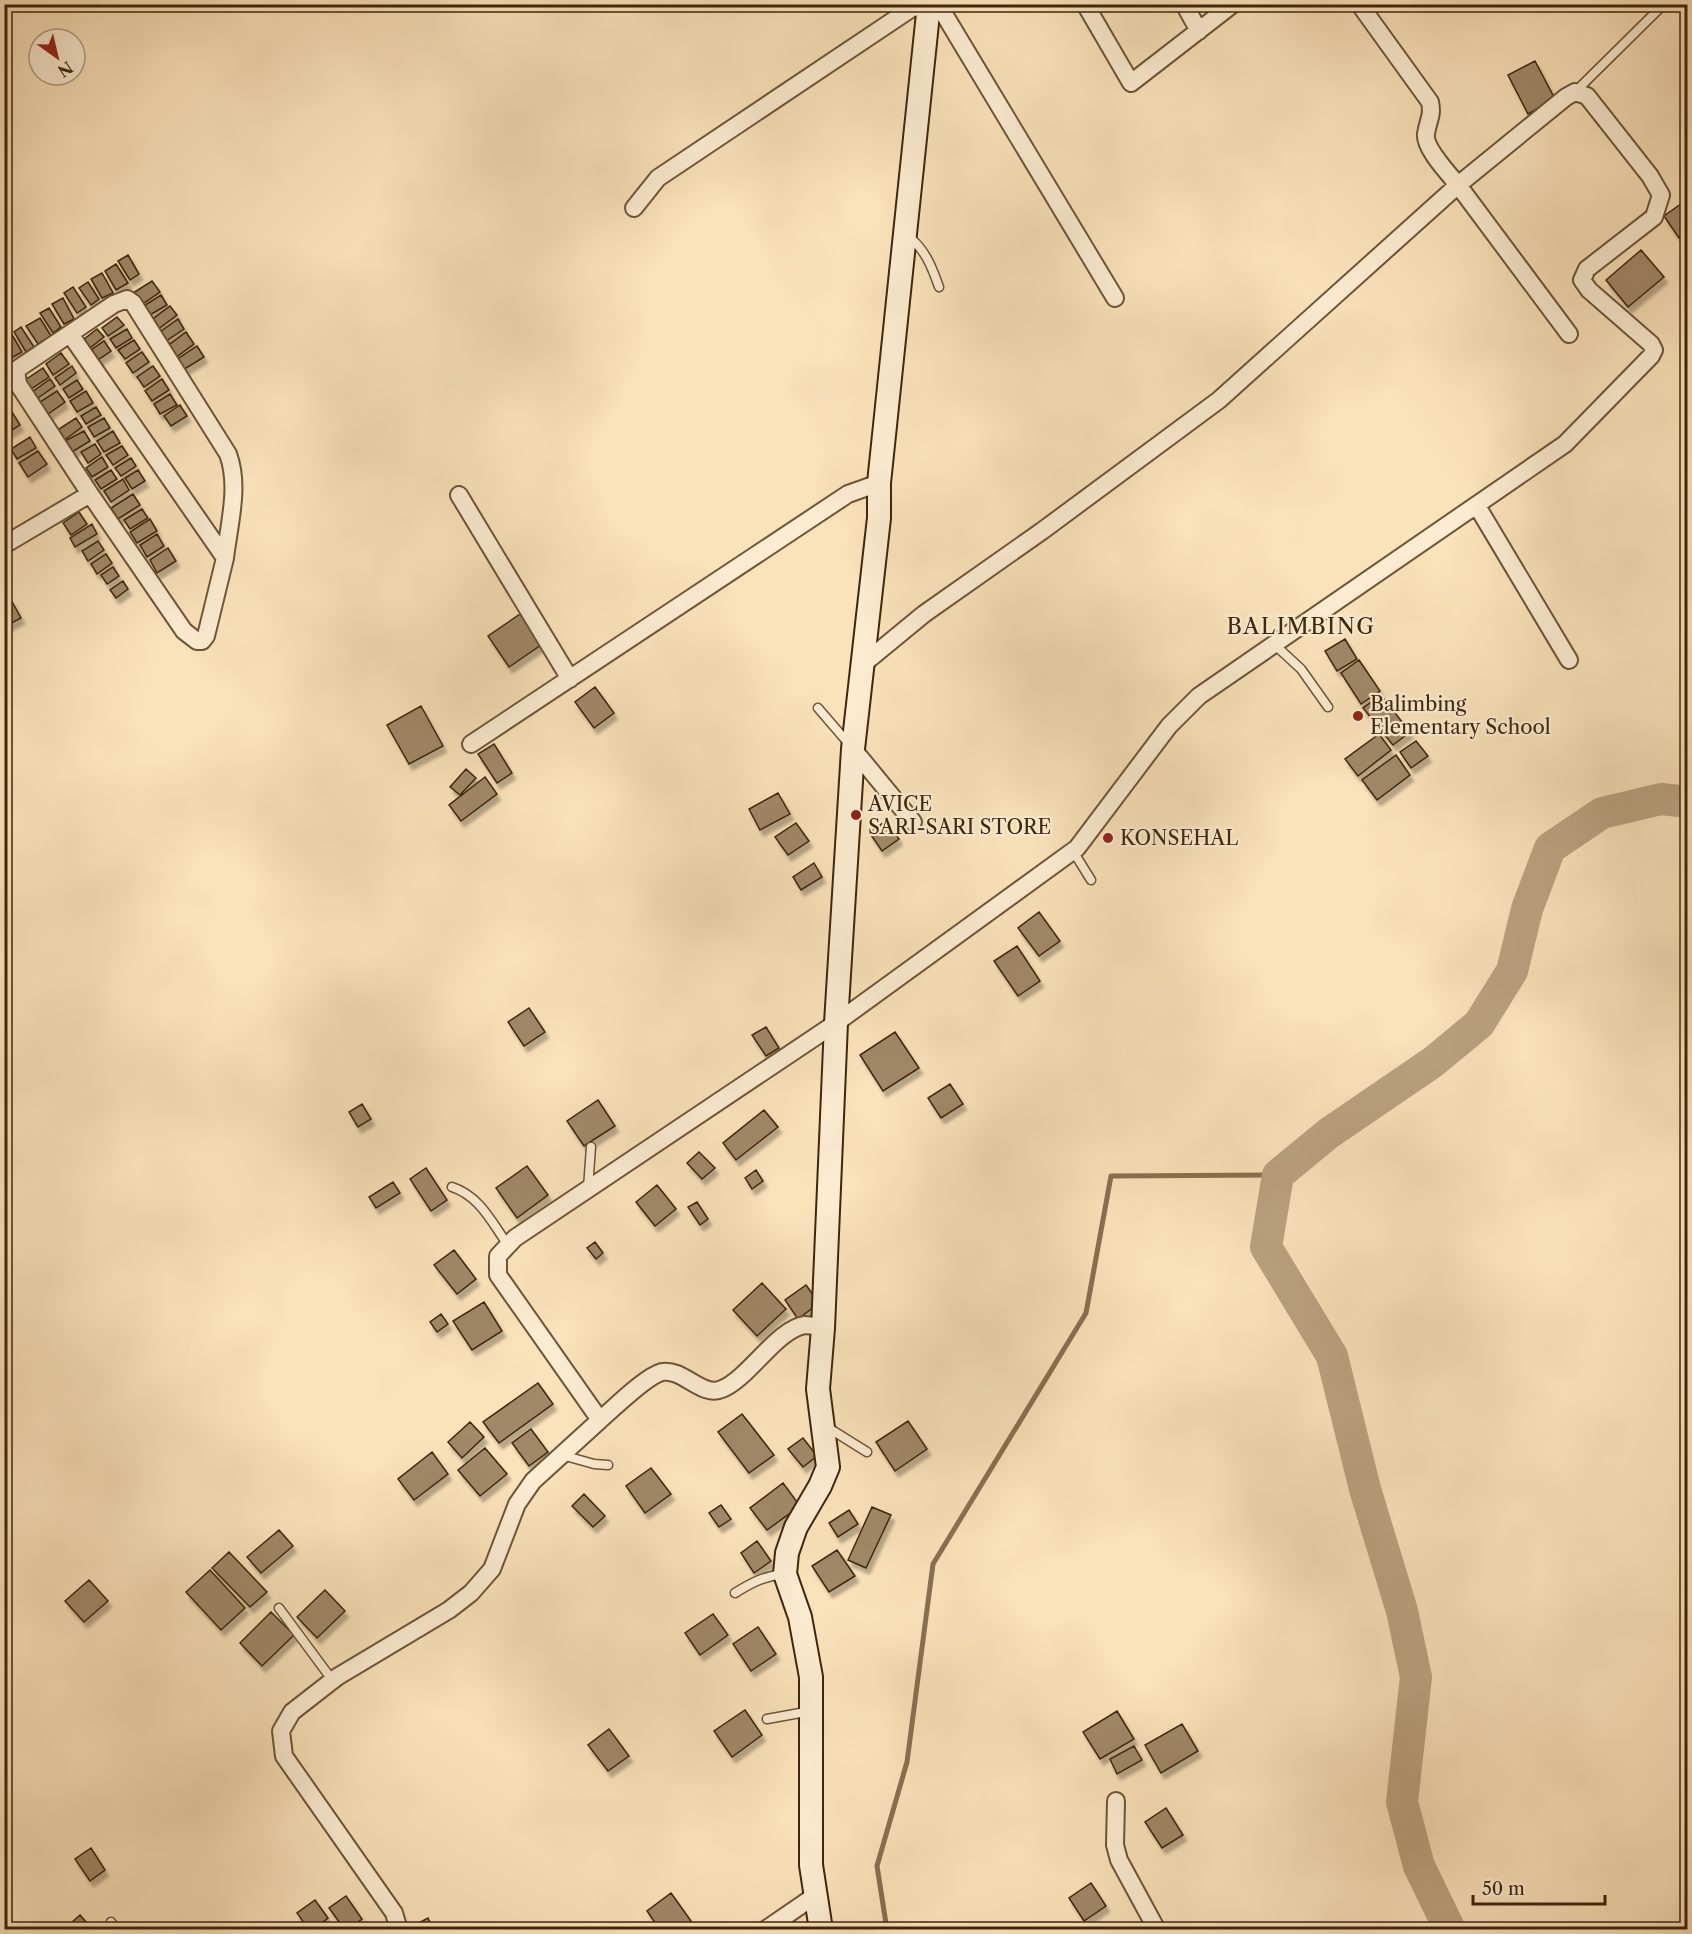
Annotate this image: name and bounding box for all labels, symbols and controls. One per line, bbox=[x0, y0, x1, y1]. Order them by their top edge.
north arrow bbox=[27, 27, 87, 87]
text: N bbox=[54, 57, 77, 82]
district label: BALIMBING bbox=[1227, 613, 1375, 640]
place label: Balimbing Elementary School bbox=[1370, 692, 1551, 739]
marker: Balimbing Elementary School bbox=[1351, 709, 1365, 723]
place label: AVICE SARI-SARI STORE bbox=[867, 792, 1051, 839]
marker: AVICE SARI-SARI STORE bbox=[849, 808, 863, 822]
place label: KONSEHAL bbox=[1120, 826, 1238, 850]
marker: KONSEHAL bbox=[1101, 831, 1115, 845]
scale bar bbox=[1473, 1868, 1605, 1906]
text: 50 m bbox=[1482, 1878, 1525, 1900]

